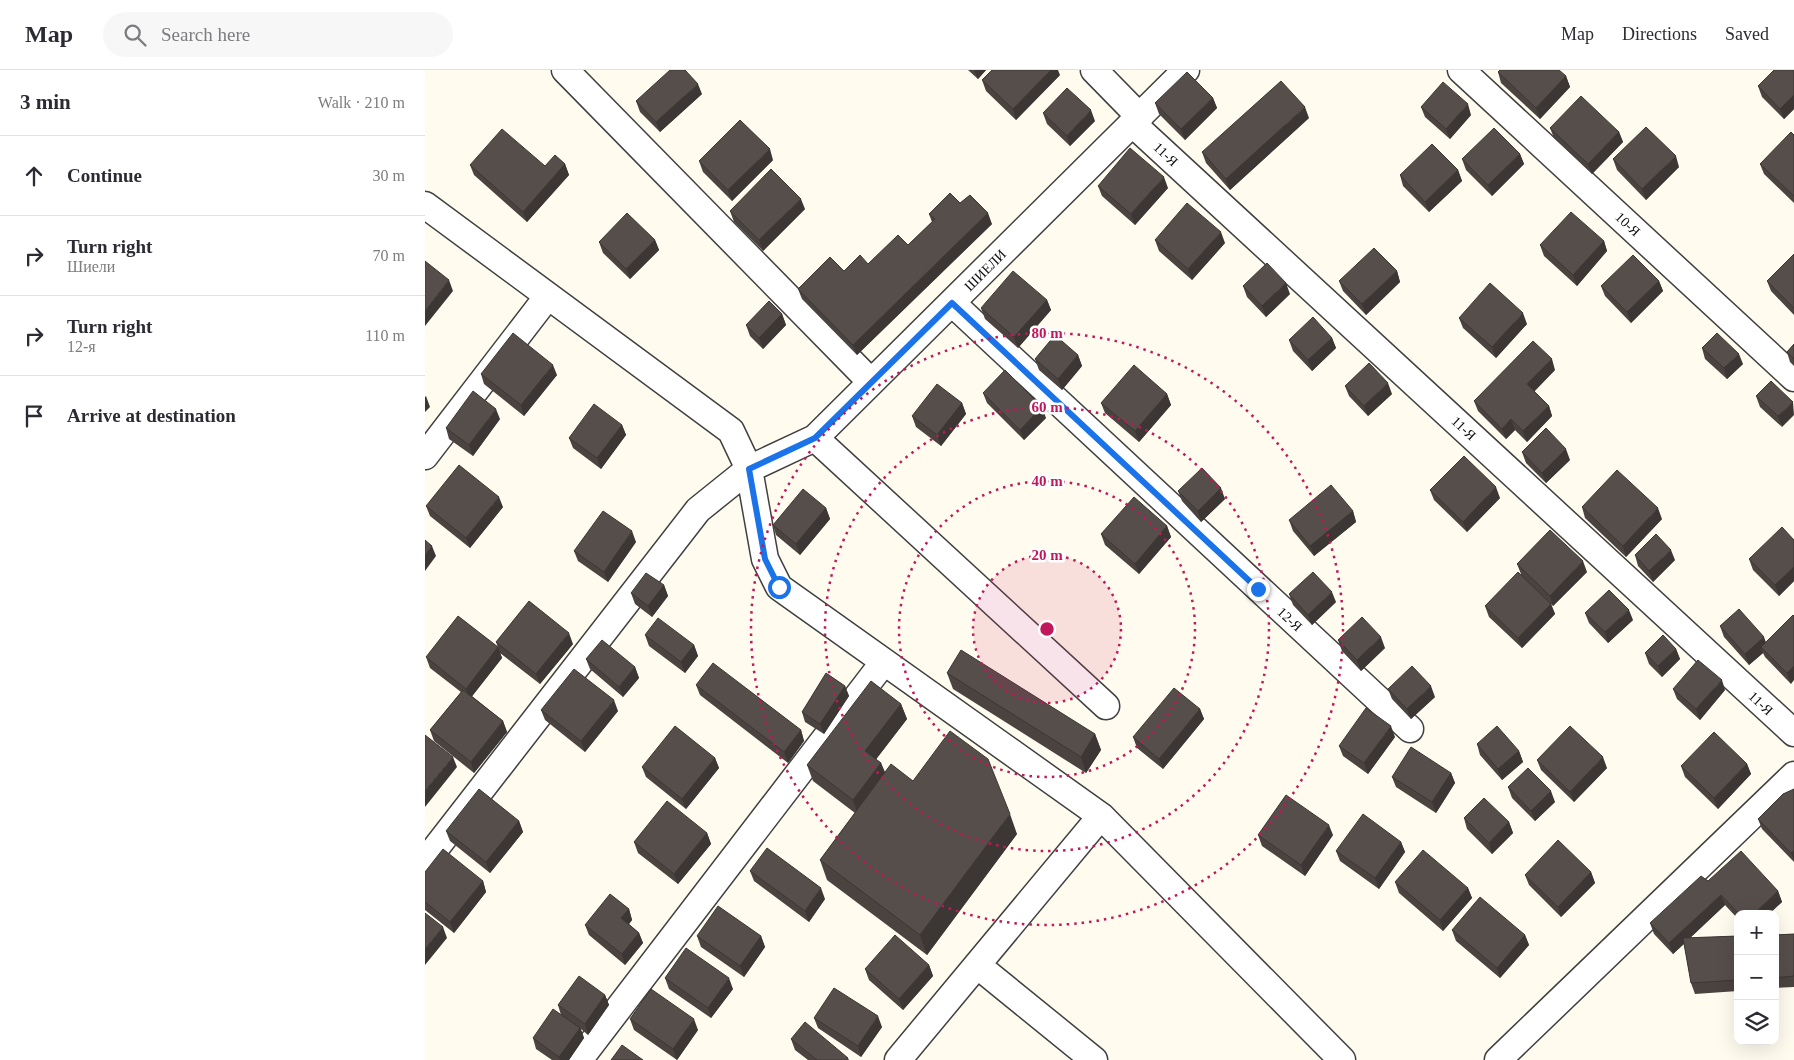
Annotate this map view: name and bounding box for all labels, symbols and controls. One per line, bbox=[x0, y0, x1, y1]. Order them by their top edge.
search box bbox=[103, 12, 453, 57]
text: Map bbox=[25, 21, 73, 47]
icon: search bbox=[121, 21, 149, 49]
text: Search here bbox=[161, 24, 250, 45]
text: Map bbox=[1561, 24, 1594, 44]
text: Directions bbox=[1622, 24, 1697, 44]
text: Saved bbox=[1725, 24, 1769, 44]
text: 3 min bbox=[20, 90, 71, 114]
text: Walk · 210 m bbox=[318, 94, 405, 111]
street label: 11-Я bbox=[1150, 140, 1181, 169]
icon: ahead bbox=[20, 162, 48, 190]
text: Continue bbox=[67, 165, 142, 186]
text: 30 m bbox=[373, 167, 405, 184]
street label: 10-Я bbox=[1612, 209, 1643, 239]
text: Turn right bbox=[67, 236, 152, 257]
icon: right bbox=[20, 242, 48, 270]
text: 70 m bbox=[373, 247, 405, 264]
street label: ШИЕЛИ bbox=[962, 247, 1009, 294]
text: Шиели bbox=[67, 258, 115, 275]
text: Turn right bbox=[67, 316, 152, 337]
icon: right bbox=[20, 322, 48, 350]
text: 80 m bbox=[1031, 325, 1063, 341]
text: 110 m bbox=[365, 327, 405, 344]
text: 12-я bbox=[67, 338, 96, 355]
text: 60 m bbox=[1031, 399, 1063, 415]
icon: arrive bbox=[20, 402, 48, 430]
text: Arrive at destination bbox=[67, 405, 236, 426]
street label: 11-Я bbox=[1448, 414, 1479, 443]
text: 40 m bbox=[1031, 473, 1063, 489]
text: 20 m bbox=[1031, 547, 1063, 563]
route start bbox=[768, 576, 791, 599]
route end bbox=[1247, 578, 1270, 601]
street label: 12-Я bbox=[1274, 604, 1305, 634]
centre of rings bbox=[1038, 620, 1056, 638]
street label: 11-Я bbox=[1745, 689, 1776, 718]
map controls bbox=[1734, 910, 1779, 1045]
button: + bbox=[1734, 910, 1779, 955]
button: − bbox=[1734, 955, 1779, 1000]
button: layers bbox=[1734, 1000, 1779, 1045]

